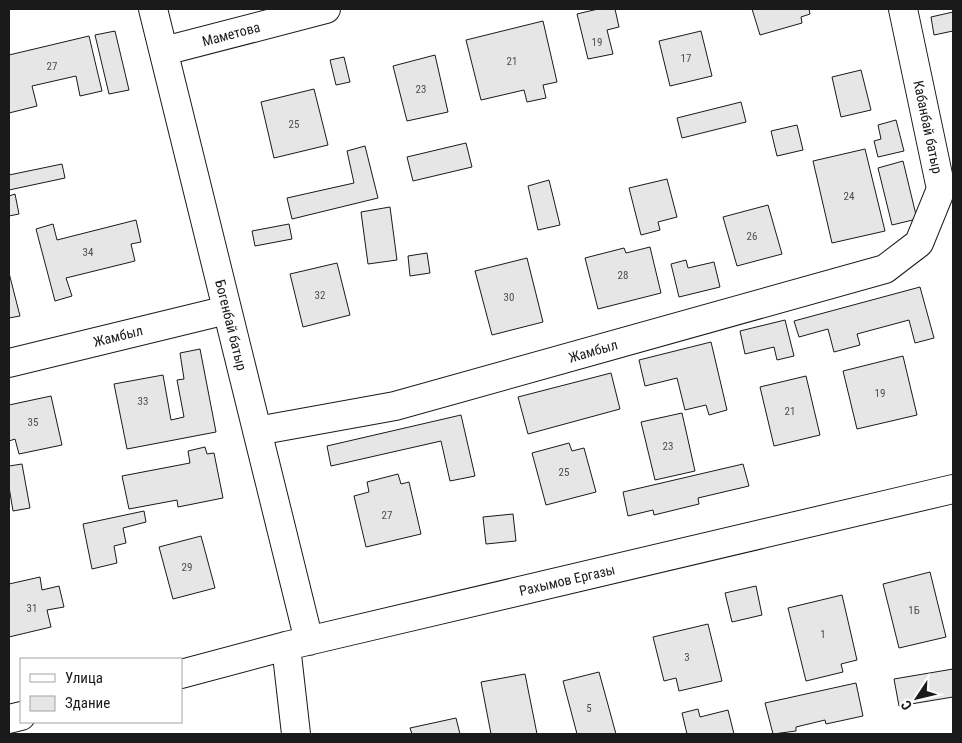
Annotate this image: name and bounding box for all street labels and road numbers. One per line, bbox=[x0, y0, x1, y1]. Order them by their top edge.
street label: Маметова bbox=[200, 19, 262, 49]
street label: Кабанбай батыр bbox=[910, 79, 946, 175]
street label: Богенбай батыр bbox=[212, 278, 250, 372]
street label: Жамбыл bbox=[92, 322, 144, 350]
street label: Жамбыл bbox=[567, 336, 619, 366]
street label: Рахымов Ергазы bbox=[517, 561, 617, 599]

